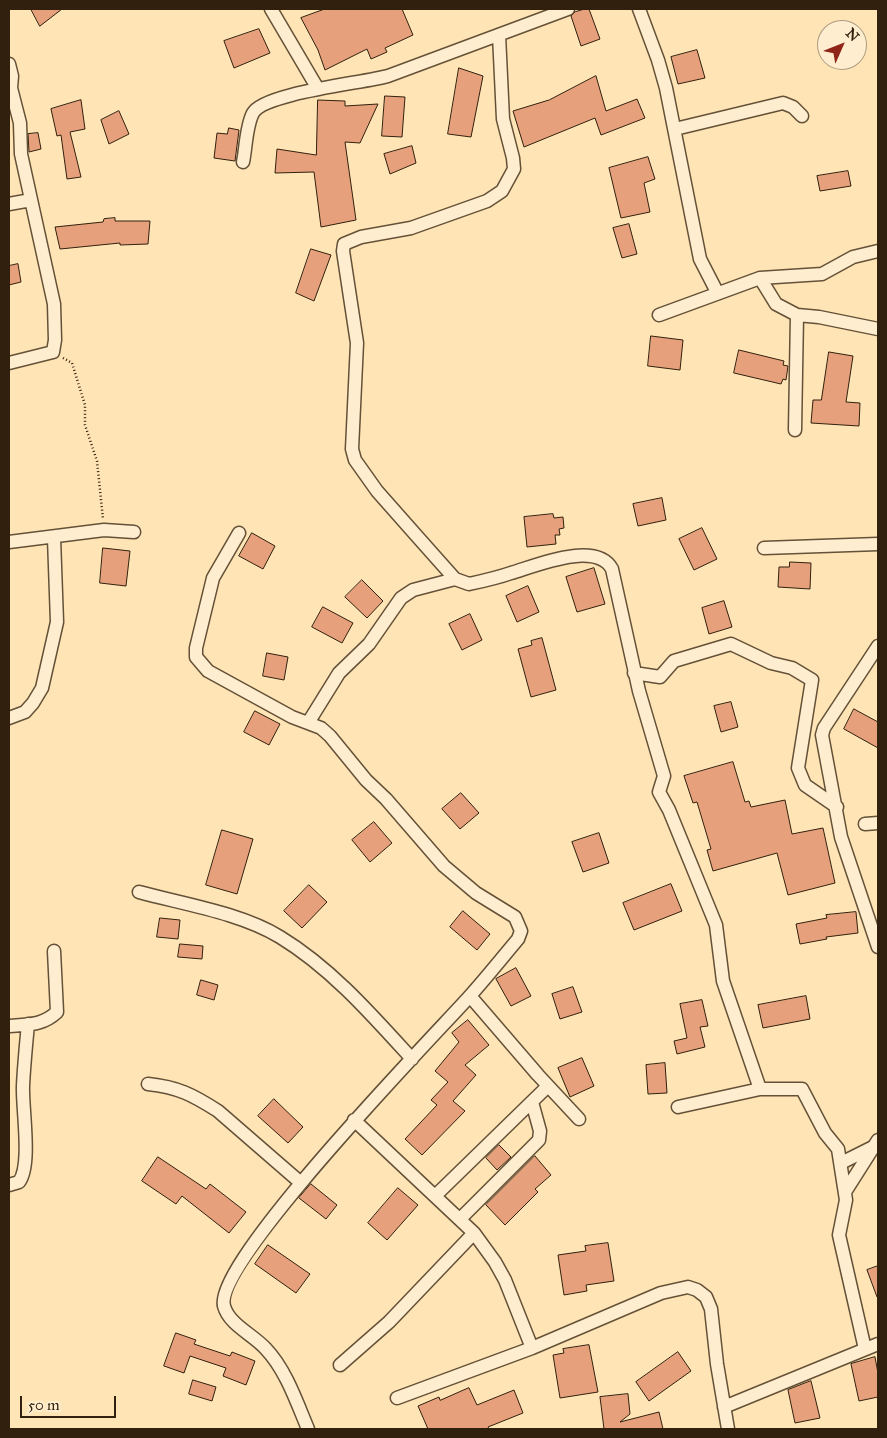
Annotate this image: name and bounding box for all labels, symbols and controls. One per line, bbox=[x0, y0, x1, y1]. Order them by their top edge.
north arrow bbox=[817, 20, 867, 70]
text: N bbox=[842, 25, 863, 45]
scale bar bbox=[22, 1386, 119, 1418]
text: 50 m bbox=[28, 1396, 60, 1414]

